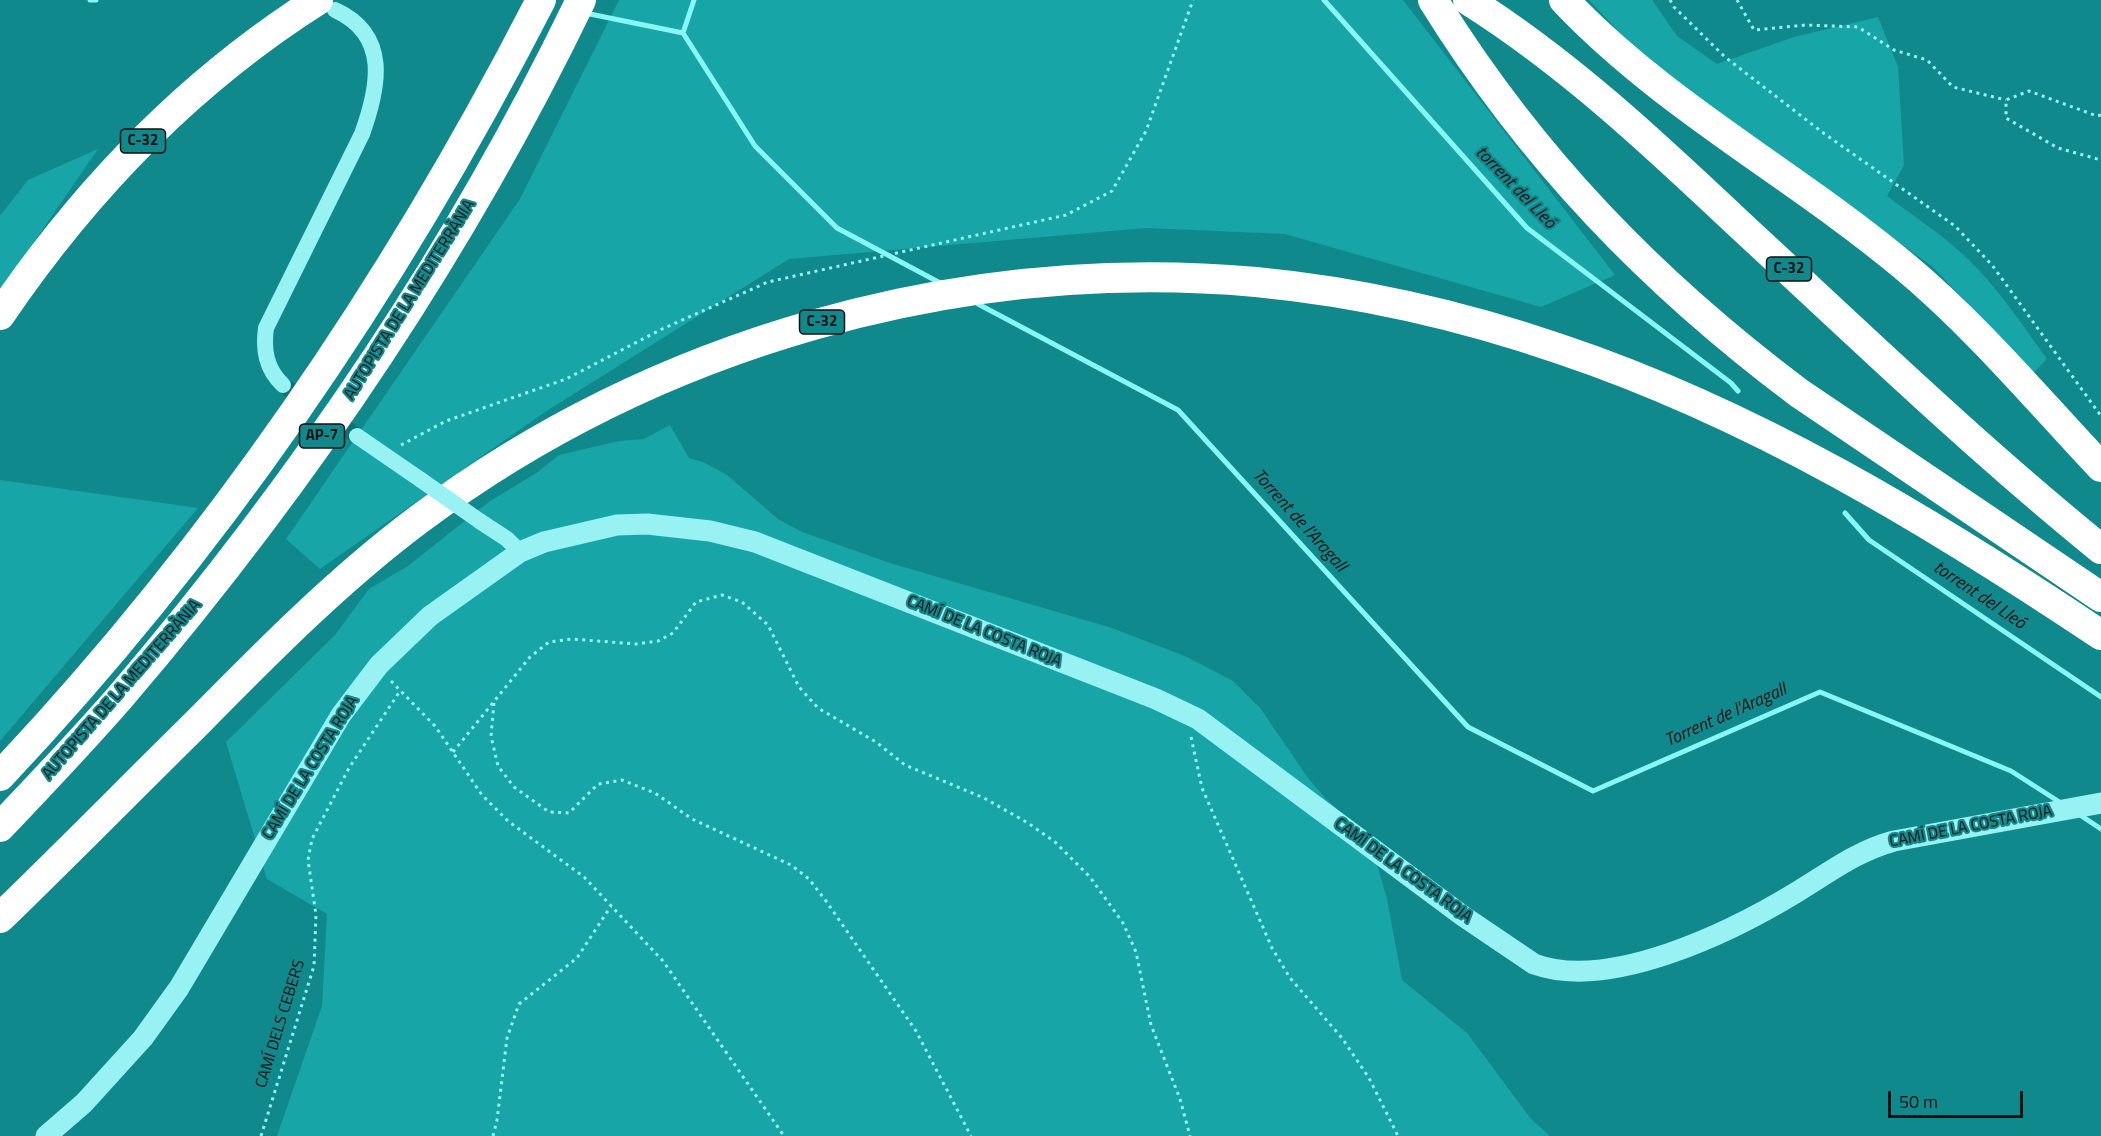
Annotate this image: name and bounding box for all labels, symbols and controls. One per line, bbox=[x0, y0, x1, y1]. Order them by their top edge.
road number: C-32 bbox=[120, 129, 166, 153]
water label: torrent del Lleó bbox=[1470, 142, 1560, 234]
street label: AUTOPISTA DE LA MEDITERRÀNIA bbox=[340, 197, 480, 403]
road number: C-32 bbox=[1766, 257, 1812, 281]
road number: C-32 bbox=[800, 310, 844, 334]
road number: AP-7 bbox=[300, 424, 344, 448]
water label: Torrent de l'Aragall bbox=[1247, 465, 1351, 577]
water label: torrent del Lleó bbox=[1929, 557, 2029, 635]
street label: CAMÍ DE LA COSTA ROJA bbox=[904, 592, 1064, 672]
street label: AUTOPISTA DE LA MEDITERRÀNIA bbox=[39, 596, 205, 784]
water label: Torrent de l'Aragall bbox=[1662, 680, 1790, 752]
street label: CAMÍ DE LA COSTA ROJA bbox=[259, 693, 363, 843]
street label: CAMÍ DE LA COSTA ROJA bbox=[1888, 802, 2054, 852]
street label: CAMÍ DE LA COSTA ROJA bbox=[1330, 815, 1476, 927]
street label: CAMÍ DELS CEBERS bbox=[252, 958, 310, 1090]
scale bar bbox=[1891, 1079, 2026, 1117]
text: 50 m bbox=[1899, 1088, 1938, 1115]

